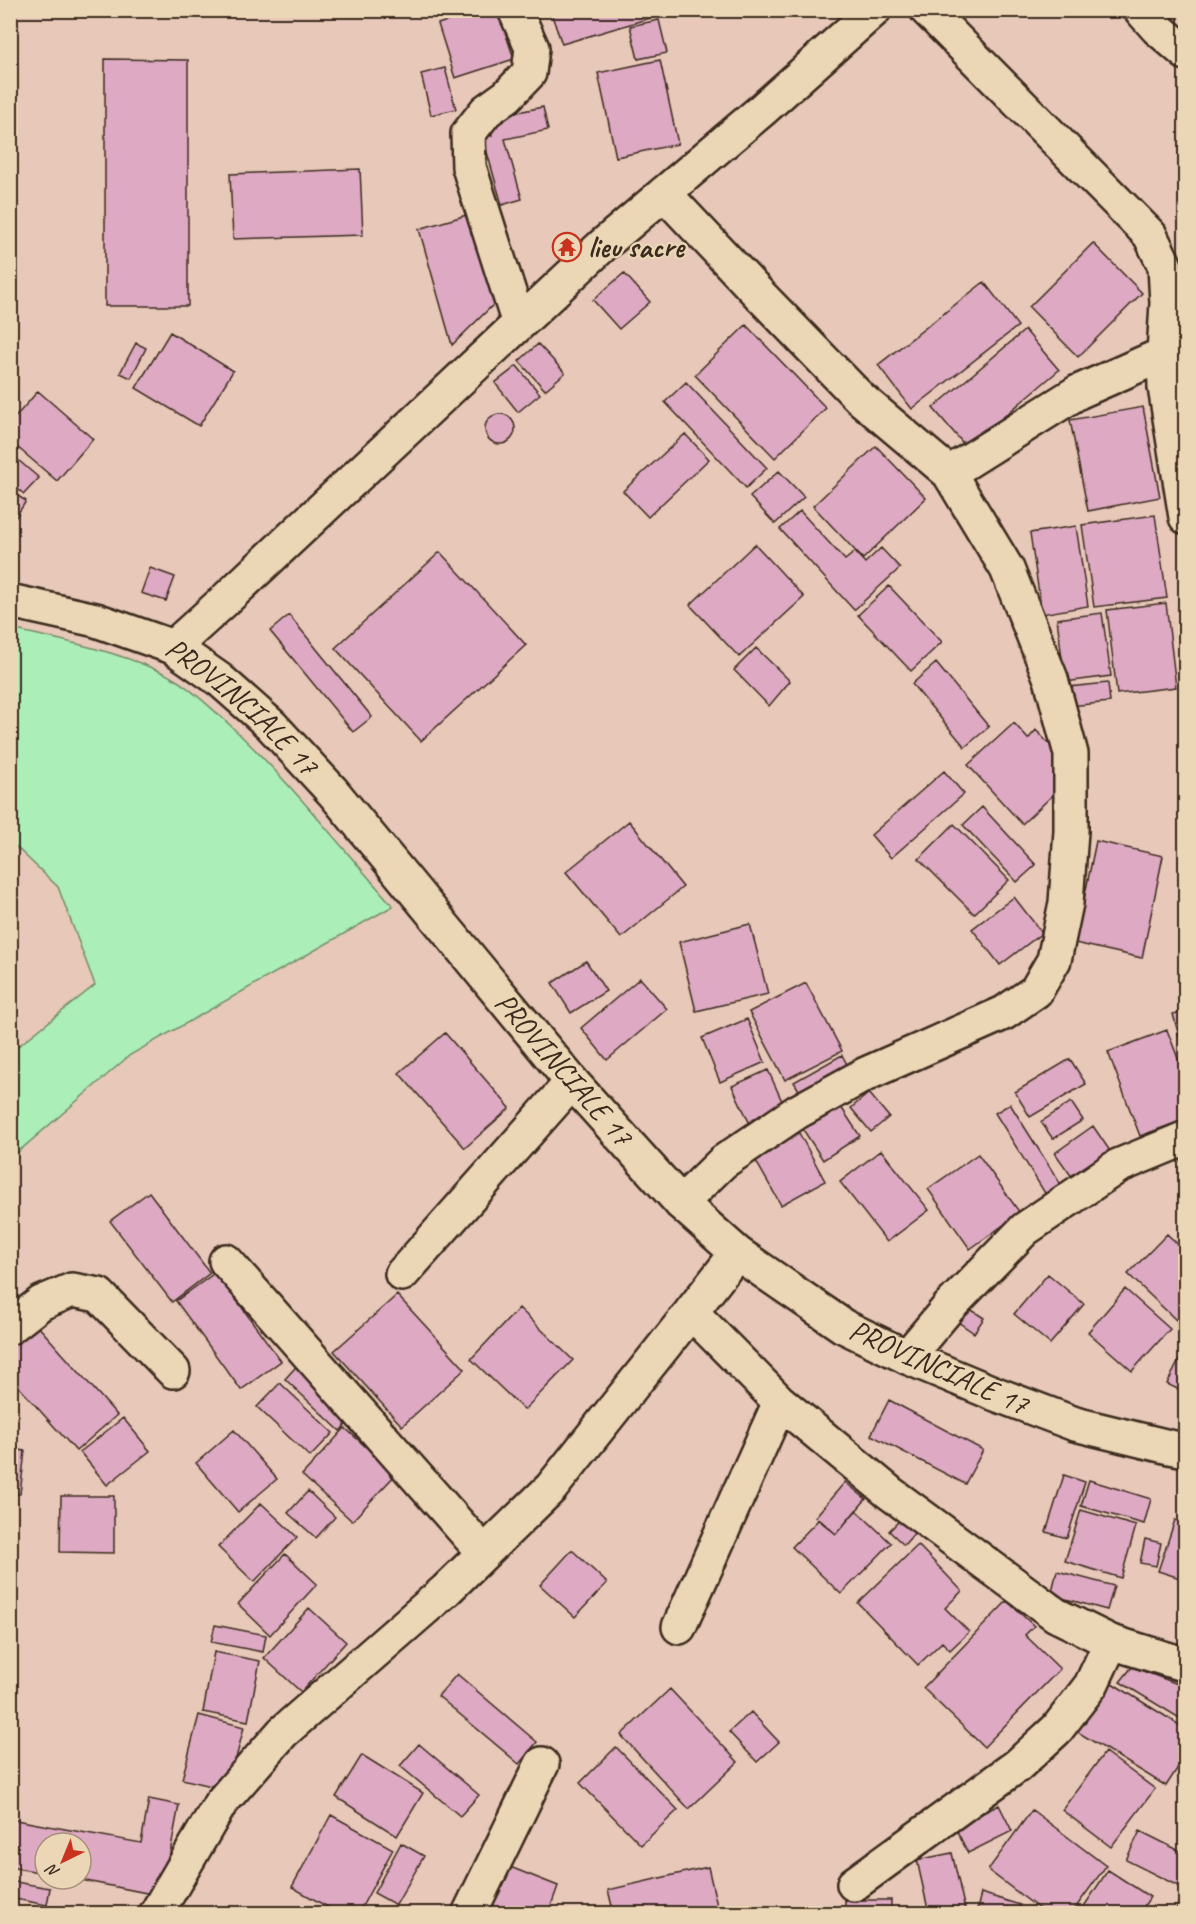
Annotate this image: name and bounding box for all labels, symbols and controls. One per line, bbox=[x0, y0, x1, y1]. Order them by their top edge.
place label: lieu sacre bbox=[588, 228, 686, 266]
temple icon: lieu sacre bbox=[551, 231, 583, 263]
street label: PROVINCIALE 17 bbox=[158, 629, 328, 784]
street label: PROVINCIALE 17 bbox=[487, 984, 642, 1155]
street label: PROVINCIALE 17 bbox=[844, 1311, 1036, 1424]
north arrow bbox=[33, 1831, 93, 1891]
text: N bbox=[41, 1858, 64, 1882]

